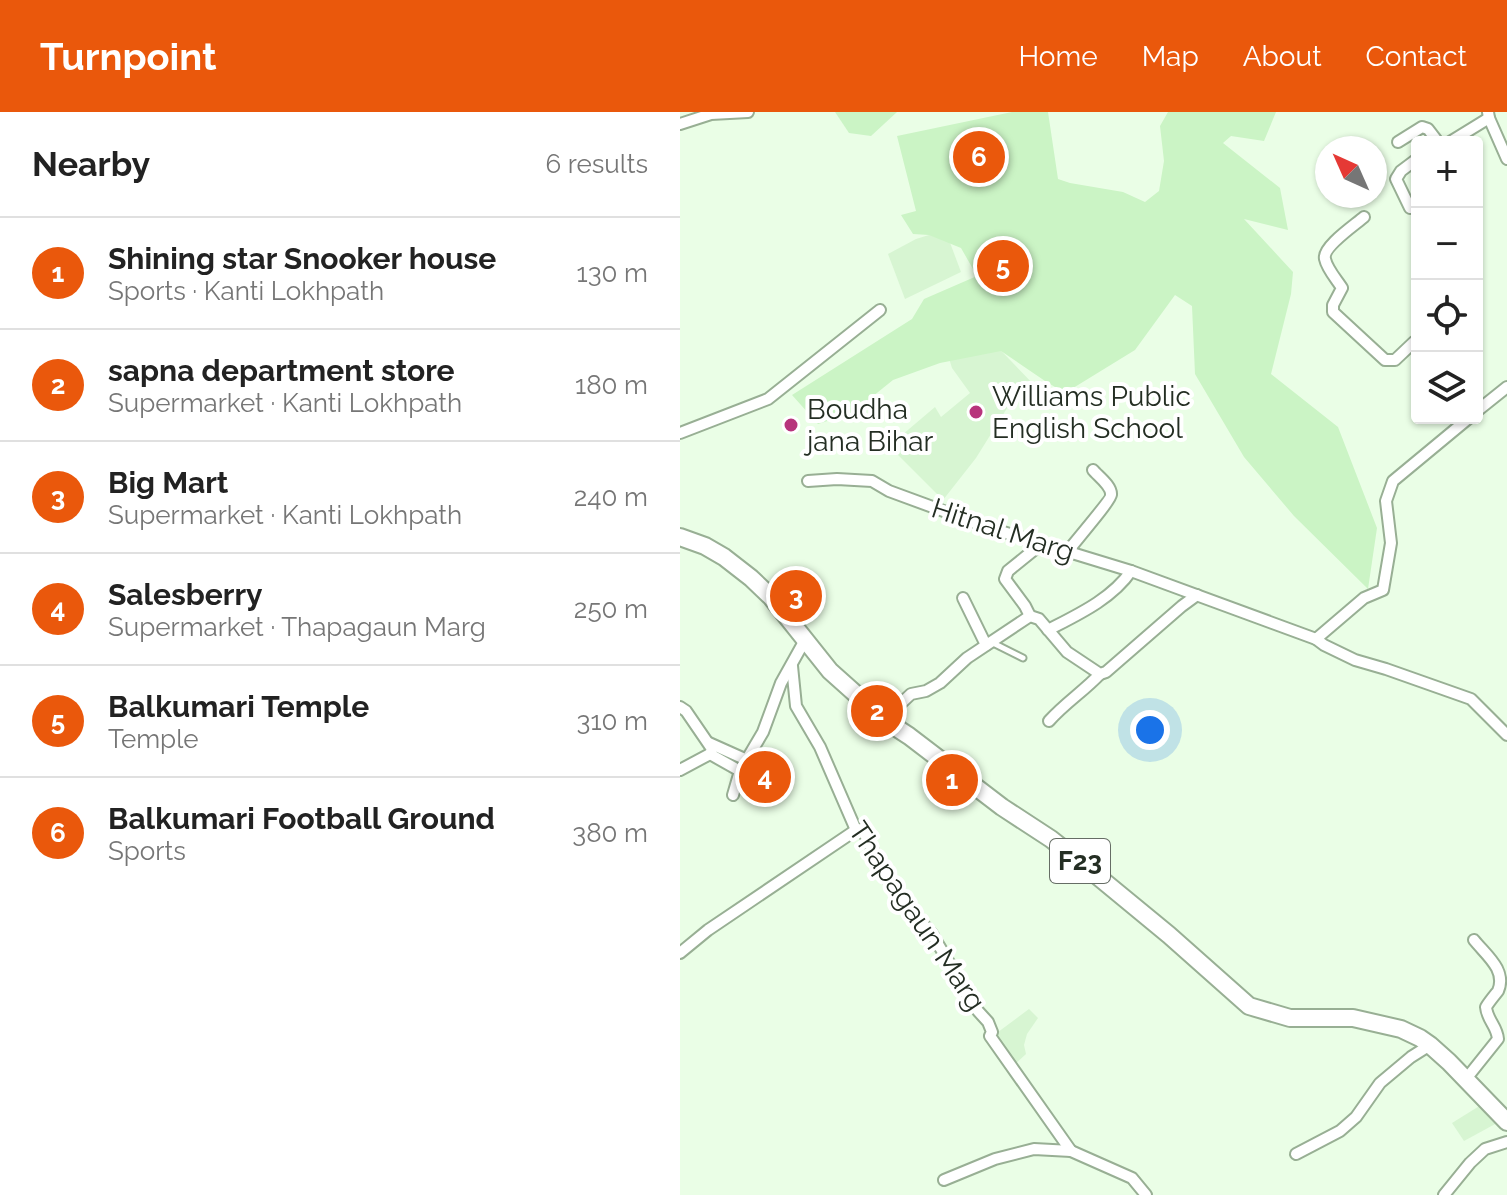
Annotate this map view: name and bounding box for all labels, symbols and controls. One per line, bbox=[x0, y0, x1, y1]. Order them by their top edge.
text: Turnpoint bbox=[40, 34, 217, 79]
text: Home bbox=[1018, 40, 1098, 73]
text: Map bbox=[1142, 40, 1199, 73]
text: About bbox=[1243, 40, 1322, 73]
text: Contact bbox=[1366, 40, 1467, 73]
pin: 6 bbox=[953, 127, 1005, 187]
north arrow bbox=[1315, 136, 1387, 208]
map controls bbox=[1411, 136, 1483, 424]
button: + bbox=[1411, 136, 1483, 208]
text: Nearby bbox=[32, 144, 150, 184]
text: 6 results bbox=[545, 149, 648, 179]
button: − bbox=[1411, 208, 1483, 280]
pin: 5 bbox=[977, 236, 1029, 296]
text: Shining star Snooker house bbox=[108, 241, 496, 276]
text: 1 bbox=[52, 258, 64, 288]
text: 130 m bbox=[577, 258, 648, 288]
text: Sports · Kanti Lokhpath bbox=[108, 276, 384, 306]
button: locate bbox=[1411, 280, 1483, 352]
button: layers bbox=[1411, 352, 1483, 424]
text: sapna department store bbox=[108, 353, 455, 388]
text: 2 bbox=[51, 370, 65, 400]
text: 180 m bbox=[575, 370, 648, 400]
place label: Williams Public English School bbox=[992, 380, 1191, 445]
text: Supermarket · Kanti Lokhpath bbox=[108, 388, 462, 418]
place label: Boudha jana Bihar bbox=[803, 393, 934, 458]
marker: Williams Public English School bbox=[967, 403, 985, 421]
marker: Boudha jana Bihar bbox=[782, 416, 800, 434]
text: Big Mart bbox=[108, 465, 228, 500]
text: 3 bbox=[51, 482, 65, 512]
text: 240 m bbox=[574, 482, 648, 512]
street label: Hitnal Marg bbox=[927, 491, 1079, 569]
text: Supermarket · Kanti Lokhpath bbox=[108, 500, 462, 530]
pin: 3 bbox=[770, 566, 822, 626]
text: Salesberry bbox=[108, 577, 263, 612]
text: 4 bbox=[51, 594, 65, 624]
text: 250 m bbox=[574, 594, 648, 624]
text: Supermarket · Thapagaun Marg bbox=[108, 612, 486, 642]
pin: 2 bbox=[851, 681, 903, 741]
text: Balkumari Temple bbox=[108, 689, 369, 724]
text: 5 bbox=[51, 706, 65, 736]
text: 310 m bbox=[577, 706, 648, 736]
your location bbox=[1130, 710, 1170, 750]
text: Temple bbox=[108, 724, 198, 754]
pin: 4 bbox=[739, 747, 791, 807]
pin: 1 bbox=[926, 750, 978, 810]
text: Balkumari Football Ground bbox=[108, 801, 495, 836]
street label: Thapagaun Marg bbox=[842, 815, 992, 1017]
text: 6 bbox=[50, 818, 66, 848]
text: 380 m bbox=[572, 818, 648, 848]
text: Sports bbox=[108, 836, 186, 866]
road number: F23 bbox=[1050, 839, 1110, 883]

